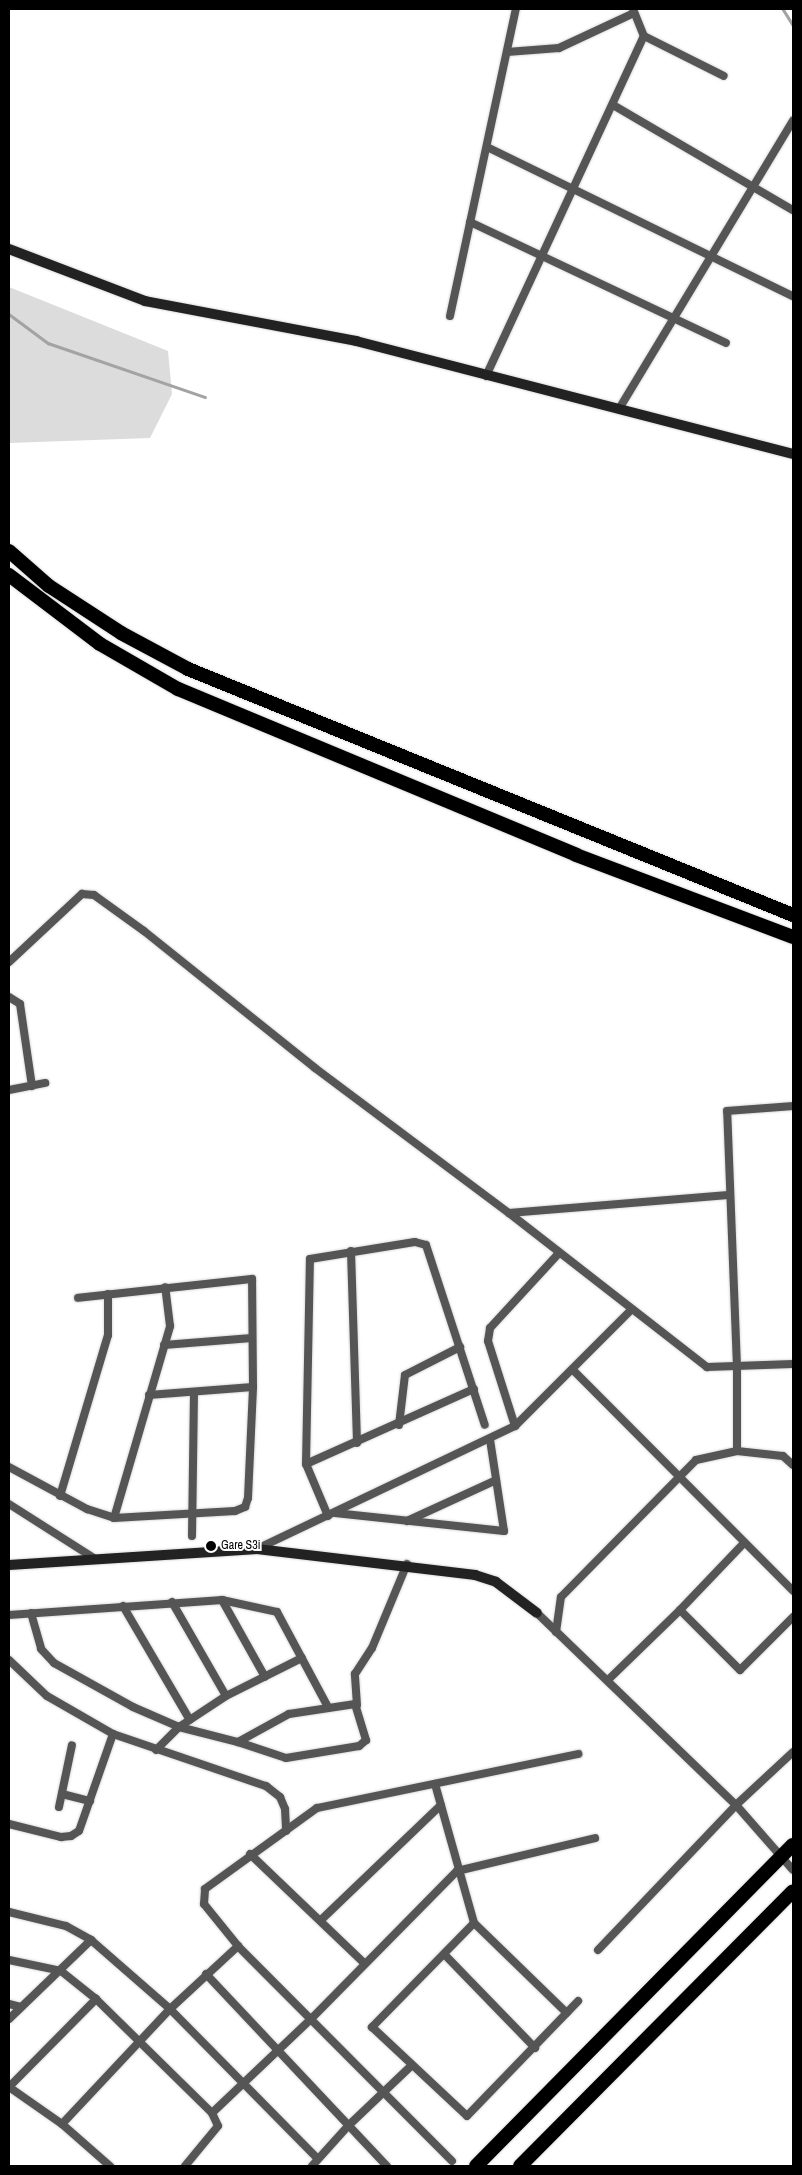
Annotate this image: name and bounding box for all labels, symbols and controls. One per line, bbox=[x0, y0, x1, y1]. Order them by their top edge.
place label: Gare S3i bbox=[221, 1539, 260, 1553]
marker: Gare S3i bbox=[205, 1540, 217, 1552]

